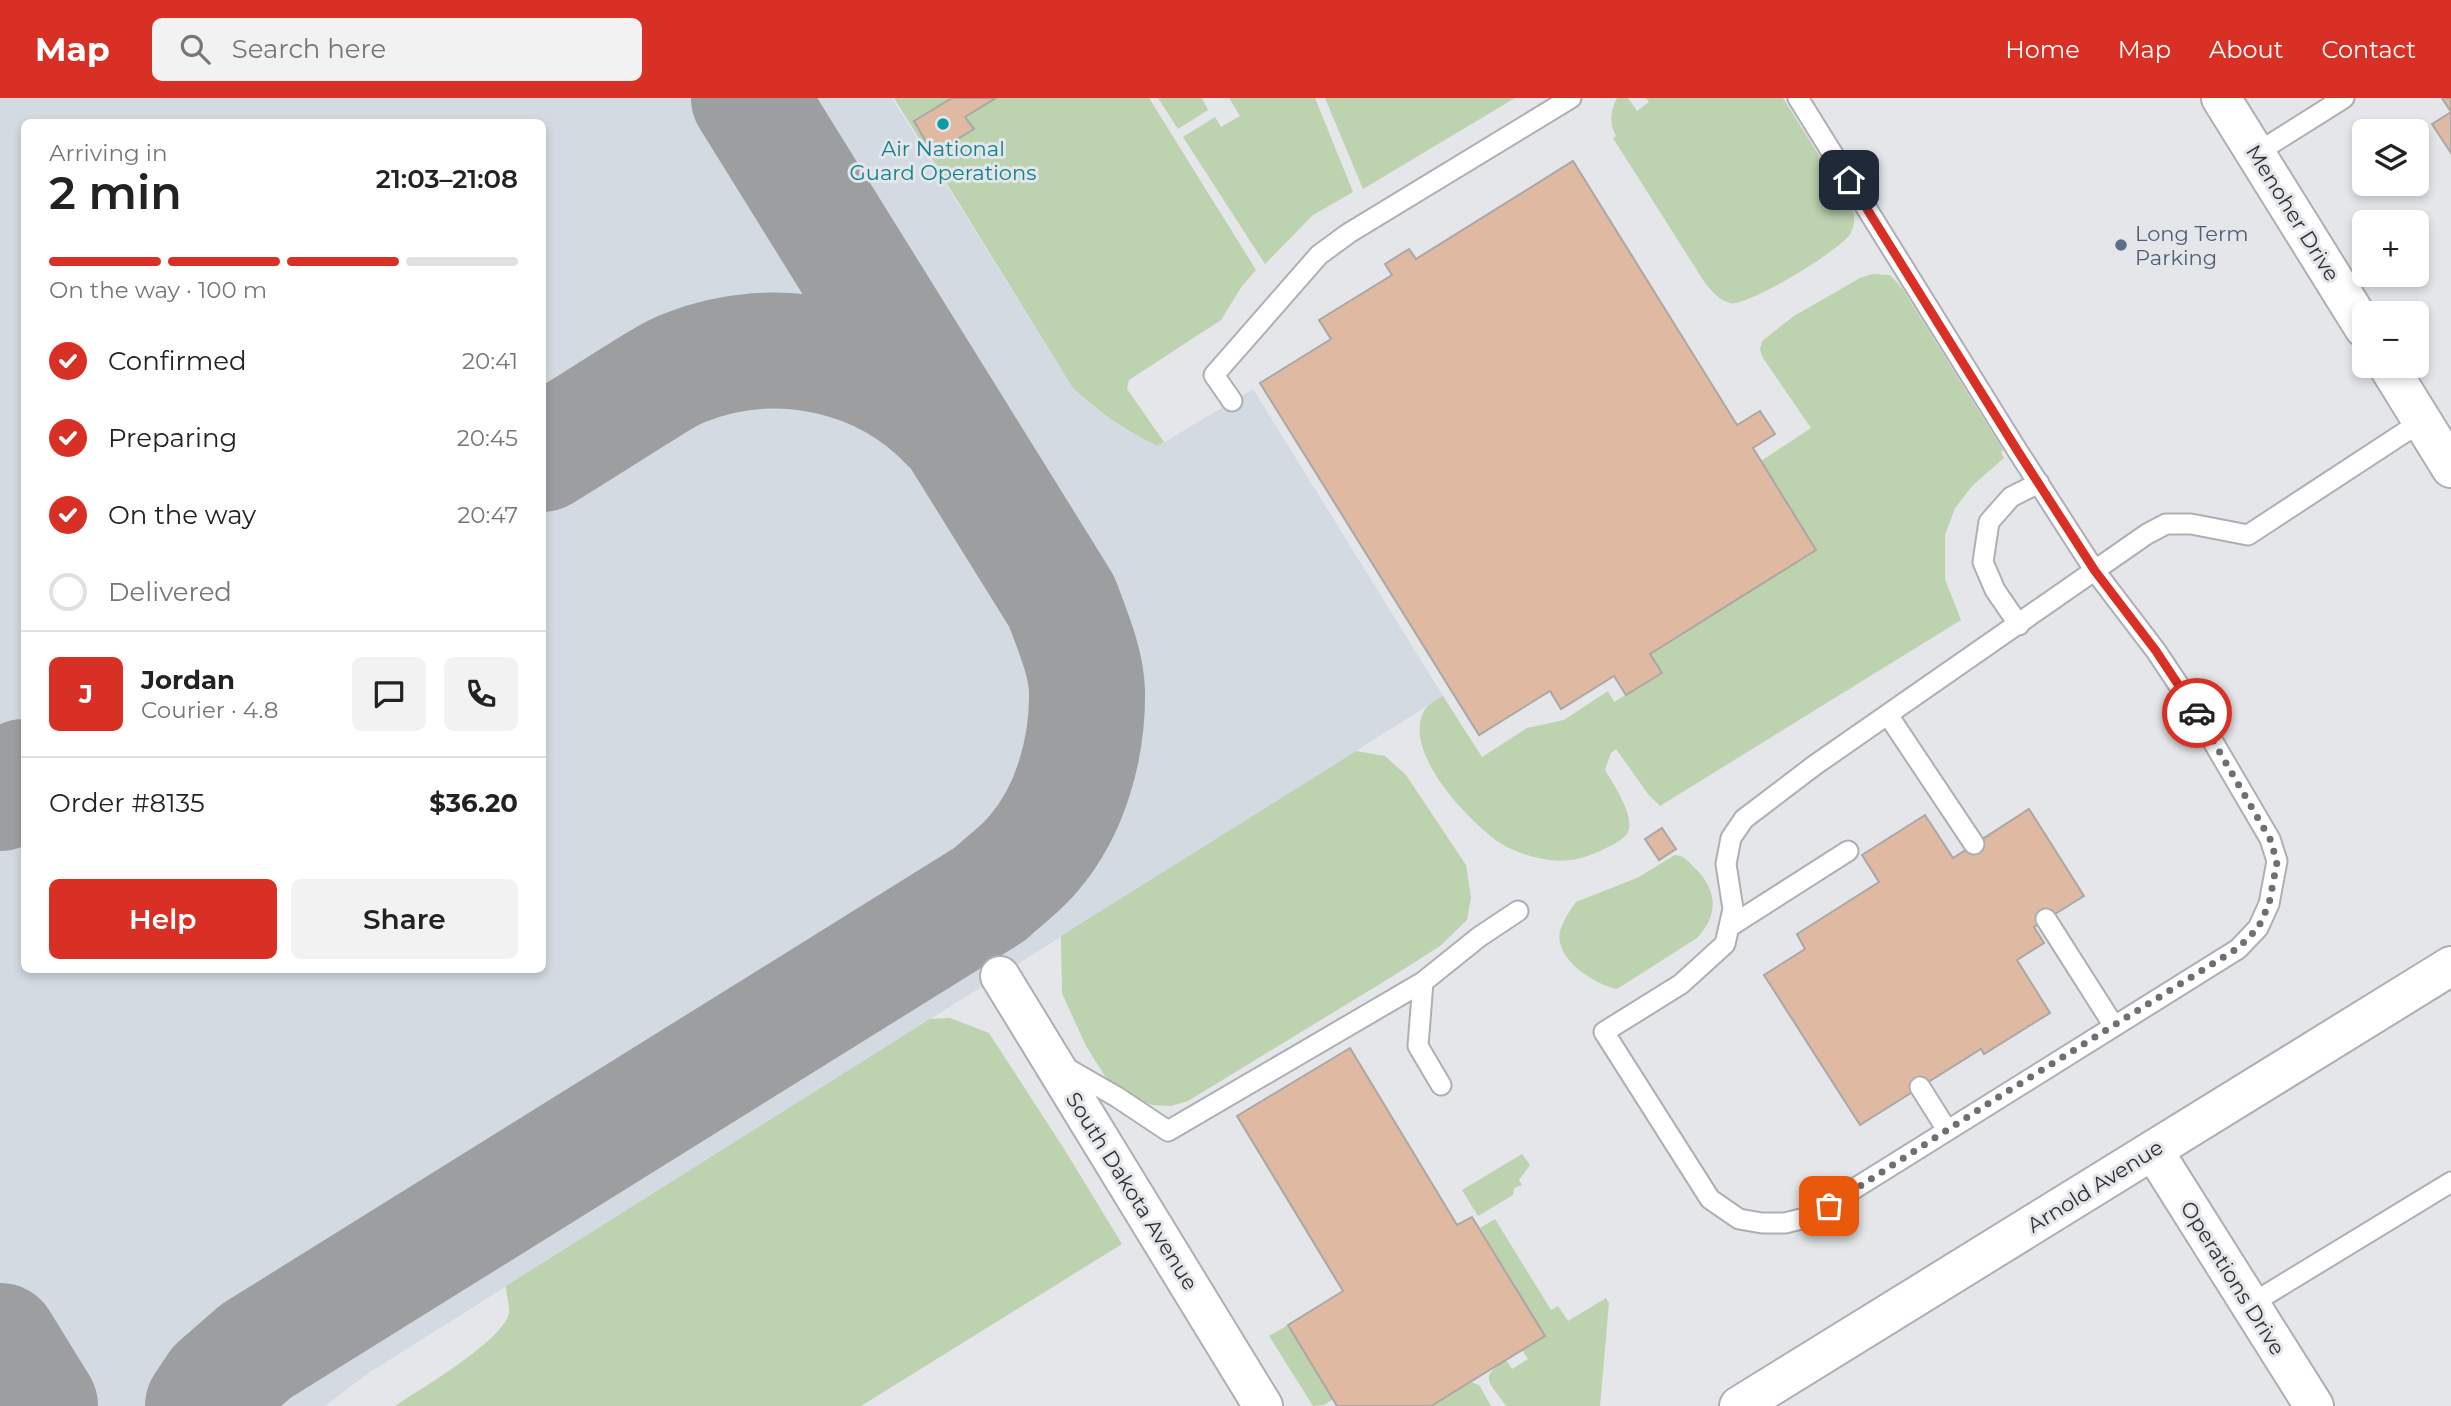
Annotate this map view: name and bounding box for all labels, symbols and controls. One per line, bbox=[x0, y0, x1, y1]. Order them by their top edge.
search box bbox=[152, 18, 642, 81]
text: Map bbox=[35, 29, 110, 69]
icon: search bbox=[176, 30, 214, 68]
text: Search here bbox=[232, 33, 386, 65]
text: Home bbox=[2005, 35, 2080, 64]
text: Map bbox=[2118, 35, 2171, 64]
text: About bbox=[2209, 35, 2283, 64]
text: Contact bbox=[2321, 35, 2416, 64]
marker: Air National Guard Operations bbox=[935, 116, 951, 132]
map controls bbox=[2352, 119, 2429, 378]
button: layers bbox=[2352, 119, 2429, 196]
place label: Air National Guard Operations bbox=[850, 136, 1036, 185]
text: Arriving in bbox=[49, 139, 168, 167]
street label: Menoher Drive bbox=[2241, 140, 2345, 286]
pin bbox=[1819, 150, 1879, 210]
icon: home bbox=[1830, 161, 1868, 199]
text: 21:03–21:08 bbox=[376, 163, 518, 195]
text: 2 min bbox=[49, 164, 182, 221]
button: + bbox=[2352, 210, 2429, 287]
place label: Long Term Parking bbox=[2135, 221, 2249, 270]
marker: Long Term Parking bbox=[2113, 237, 2129, 253]
text: On the way · 100 m bbox=[49, 276, 267, 304]
button: − bbox=[2352, 301, 2429, 378]
icon: check bbox=[49, 342, 87, 380]
text: Confirmed bbox=[108, 345, 247, 377]
text: 20:41 bbox=[462, 347, 518, 375]
icon: check bbox=[49, 419, 87, 457]
text: Preparing bbox=[108, 422, 237, 454]
text: 20:45 bbox=[457, 424, 518, 452]
icon: check bbox=[49, 496, 87, 534]
text: On the way bbox=[108, 499, 256, 531]
text: 20:47 bbox=[457, 501, 518, 529]
text: Delivered bbox=[108, 576, 232, 608]
button: chat bbox=[352, 657, 426, 731]
button: phone bbox=[444, 657, 518, 731]
text: Jordan bbox=[141, 664, 235, 696]
text: J bbox=[79, 678, 93, 710]
courier bbox=[2162, 678, 2232, 748]
icon: car bbox=[2178, 694, 2216, 732]
text: Courier · 4.8 bbox=[141, 696, 278, 724]
text: Order #8135 bbox=[49, 787, 205, 819]
text: $36.20 bbox=[429, 787, 518, 819]
button: Help bbox=[49, 879, 277, 959]
button: Share bbox=[291, 879, 518, 959]
street label: South Dakota Avenue bbox=[1061, 1087, 1203, 1295]
street label: Arnold Avenue bbox=[2023, 1134, 2167, 1238]
pin bbox=[1799, 1176, 1859, 1236]
icon: bag bbox=[1810, 1187, 1848, 1225]
street label: Operations Drive bbox=[2176, 1196, 2290, 1360]

